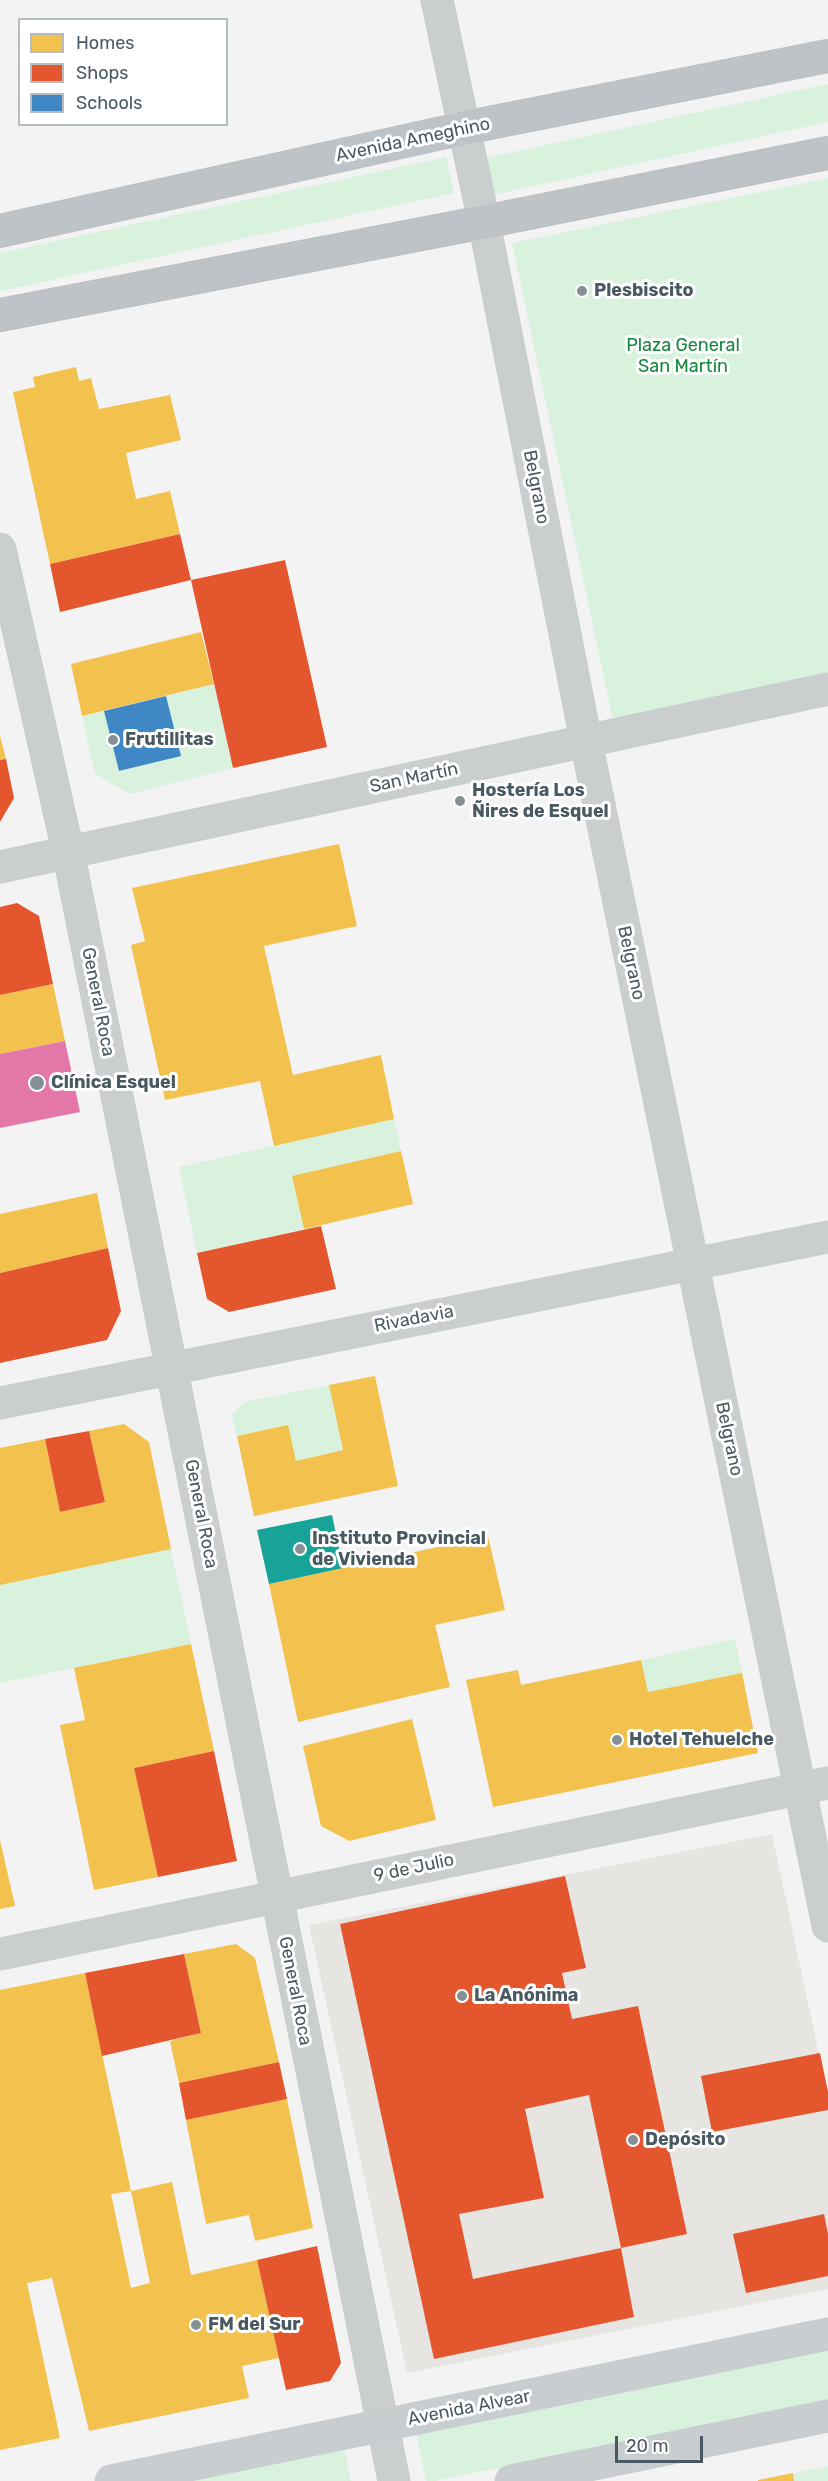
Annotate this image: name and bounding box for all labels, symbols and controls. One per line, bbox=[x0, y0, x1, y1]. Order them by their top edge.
legend bbox=[18, 18, 228, 126]
text: Homes bbox=[76, 32, 134, 54]
text: Shops bbox=[76, 62, 128, 84]
text: Schools bbox=[76, 92, 142, 114]
street label: Avenida Ameghino bbox=[334, 113, 492, 167]
place label: Plesbiscito bbox=[594, 280, 694, 302]
marker: Plesbiscito bbox=[575, 284, 589, 298]
park label: Plaza General San Martín bbox=[626, 335, 740, 378]
street label: Belgrano bbox=[518, 448, 554, 526]
place label: Frutillitas bbox=[125, 729, 214, 751]
marker: Frutillitas bbox=[106, 733, 120, 747]
street label: San Martín bbox=[368, 758, 460, 798]
place label: Hostería Los Ñires de Esquel bbox=[472, 780, 609, 822]
marker: Hostería Los Ñires de Esquel bbox=[453, 794, 467, 808]
street label: Belgrano bbox=[613, 924, 649, 1002]
street label: General Roca bbox=[77, 946, 119, 1058]
place label: Clínica Esquel bbox=[51, 1072, 176, 1094]
marker: Clínica Esquel bbox=[28, 1074, 46, 1092]
street label: Rivadavia bbox=[372, 1301, 456, 1337]
street label: Belgrano bbox=[711, 1400, 747, 1478]
street label: General Roca bbox=[180, 1458, 222, 1570]
place label: Instituto Provincial de Vivienda bbox=[312, 1528, 486, 1570]
marker: Instituto Provincial de Vivienda bbox=[293, 1542, 307, 1556]
place label: Hotel Tehuelche bbox=[629, 1729, 774, 1751]
marker: Hotel Tehuelche bbox=[610, 1733, 624, 1747]
street label: 9 de Julio bbox=[372, 1849, 456, 1887]
street label: General Roca bbox=[274, 1935, 316, 2047]
place label: La Anónima bbox=[474, 1985, 578, 2007]
marker: La Anónima bbox=[455, 1989, 469, 2003]
place label: Depósito bbox=[645, 2129, 725, 2151]
marker: Depósito bbox=[626, 2133, 640, 2147]
place label: FM del Sur bbox=[208, 2314, 301, 2336]
marker: FM del Sur bbox=[189, 2318, 203, 2332]
street label: Avenida Alvear bbox=[406, 2386, 532, 2430]
scale bar bbox=[618, 2424, 706, 2462]
text: 20 m bbox=[626, 2435, 668, 2457]

